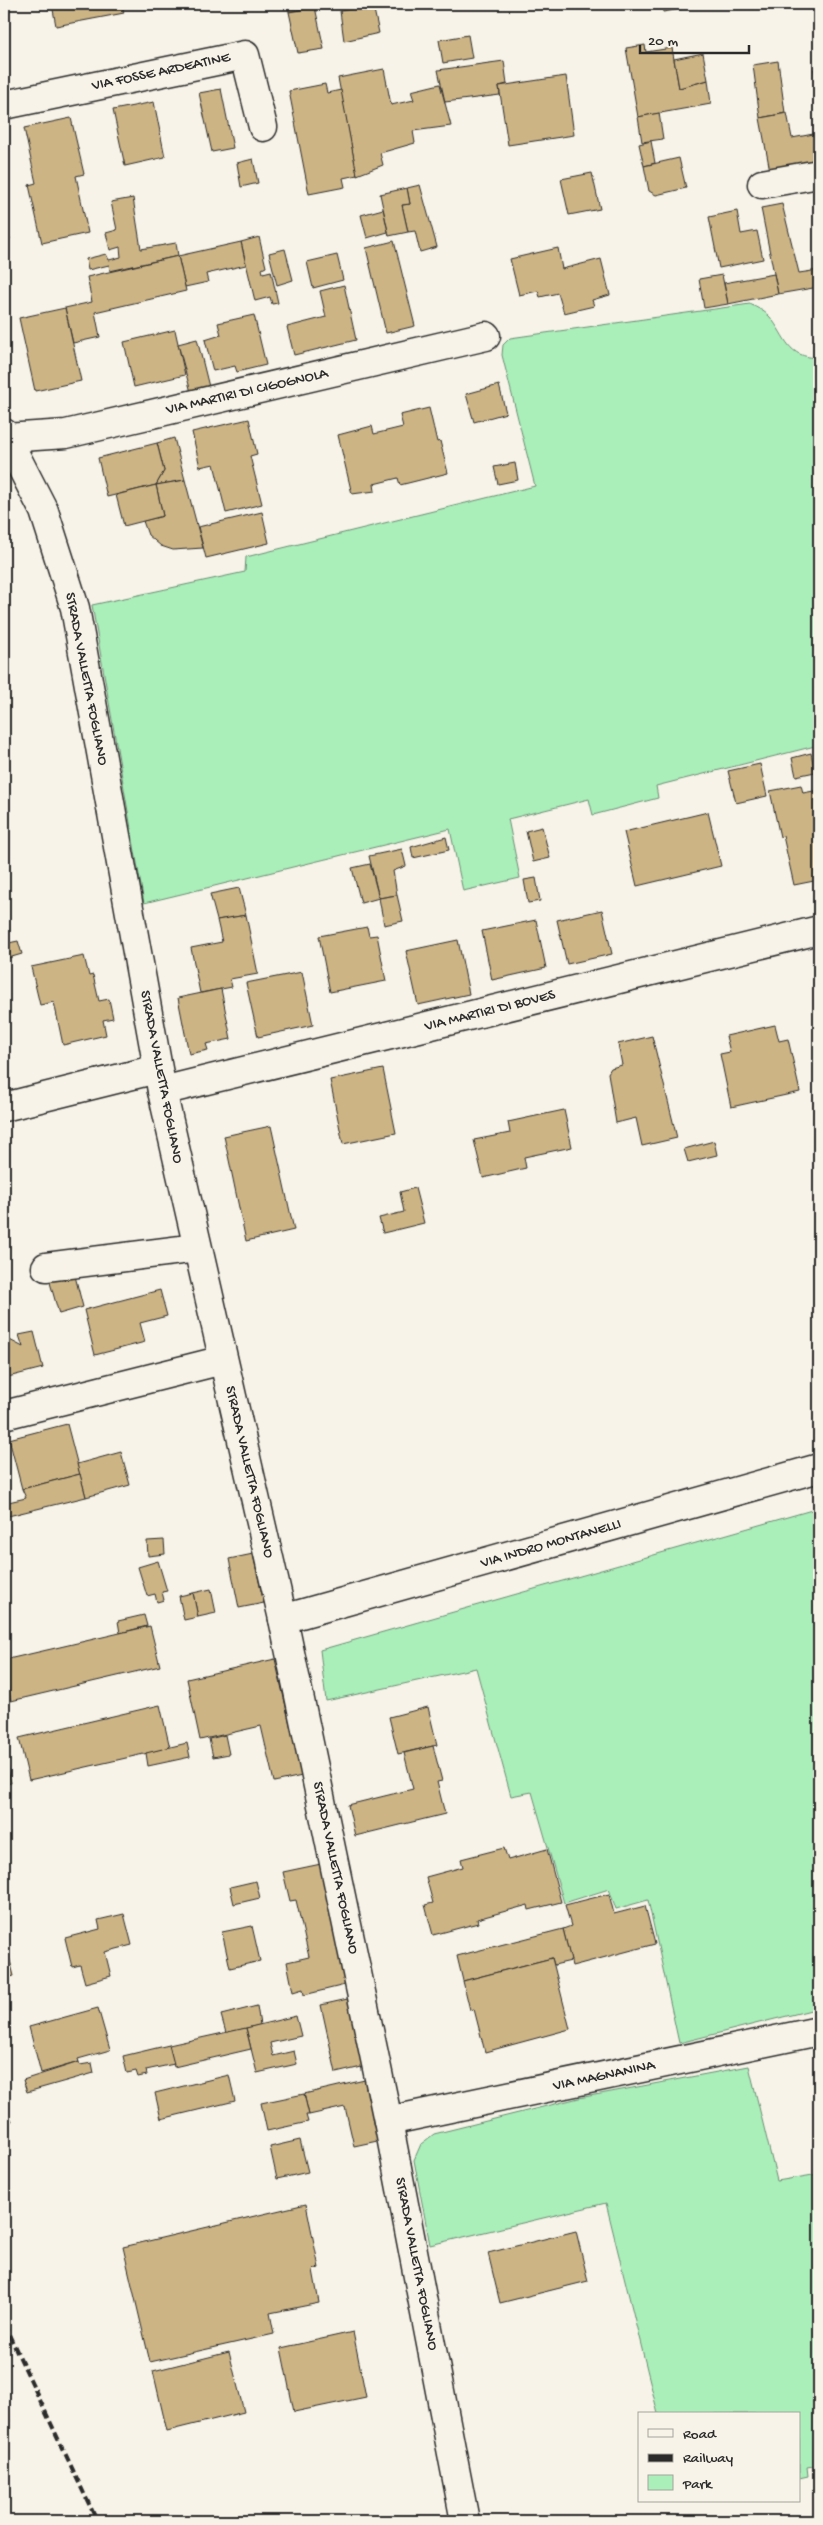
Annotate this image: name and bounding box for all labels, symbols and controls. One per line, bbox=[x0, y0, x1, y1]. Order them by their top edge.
scale bar bbox=[640, 22, 749, 54]
text: 20 m bbox=[648, 33, 678, 51]
street label: VIA FOSSE ARDEATINE bbox=[89, 48, 232, 96]
street label: VIA MARTIRI DI CIGOGNOLA bbox=[163, 364, 331, 420]
street label: STRADA VALLETTA FOGLIANO bbox=[60, 591, 112, 767]
street label: VIA MARTIRI DI BOVES bbox=[422, 986, 557, 1036]
street label: STRADA VALLETTA FOGLIANO bbox=[135, 989, 187, 1165]
street label: STRADA VALLETTA FOGLIANO bbox=[220, 1384, 278, 1560]
street label: VIA INDRO MONTANELLI bbox=[478, 1515, 623, 1573]
street label: STRADA VALLETTA FOGLIANO bbox=[308, 1780, 362, 1956]
street label: VIA MAGNANINA bbox=[550, 2056, 658, 2096]
street label: STRADA VALLETTA FOGLIANO bbox=[390, 2176, 442, 2352]
legend bbox=[638, 2412, 800, 2502]
text: Road bbox=[683, 2426, 717, 2444]
text: Railway bbox=[683, 2450, 734, 2468]
text: Park bbox=[682, 2476, 713, 2494]

